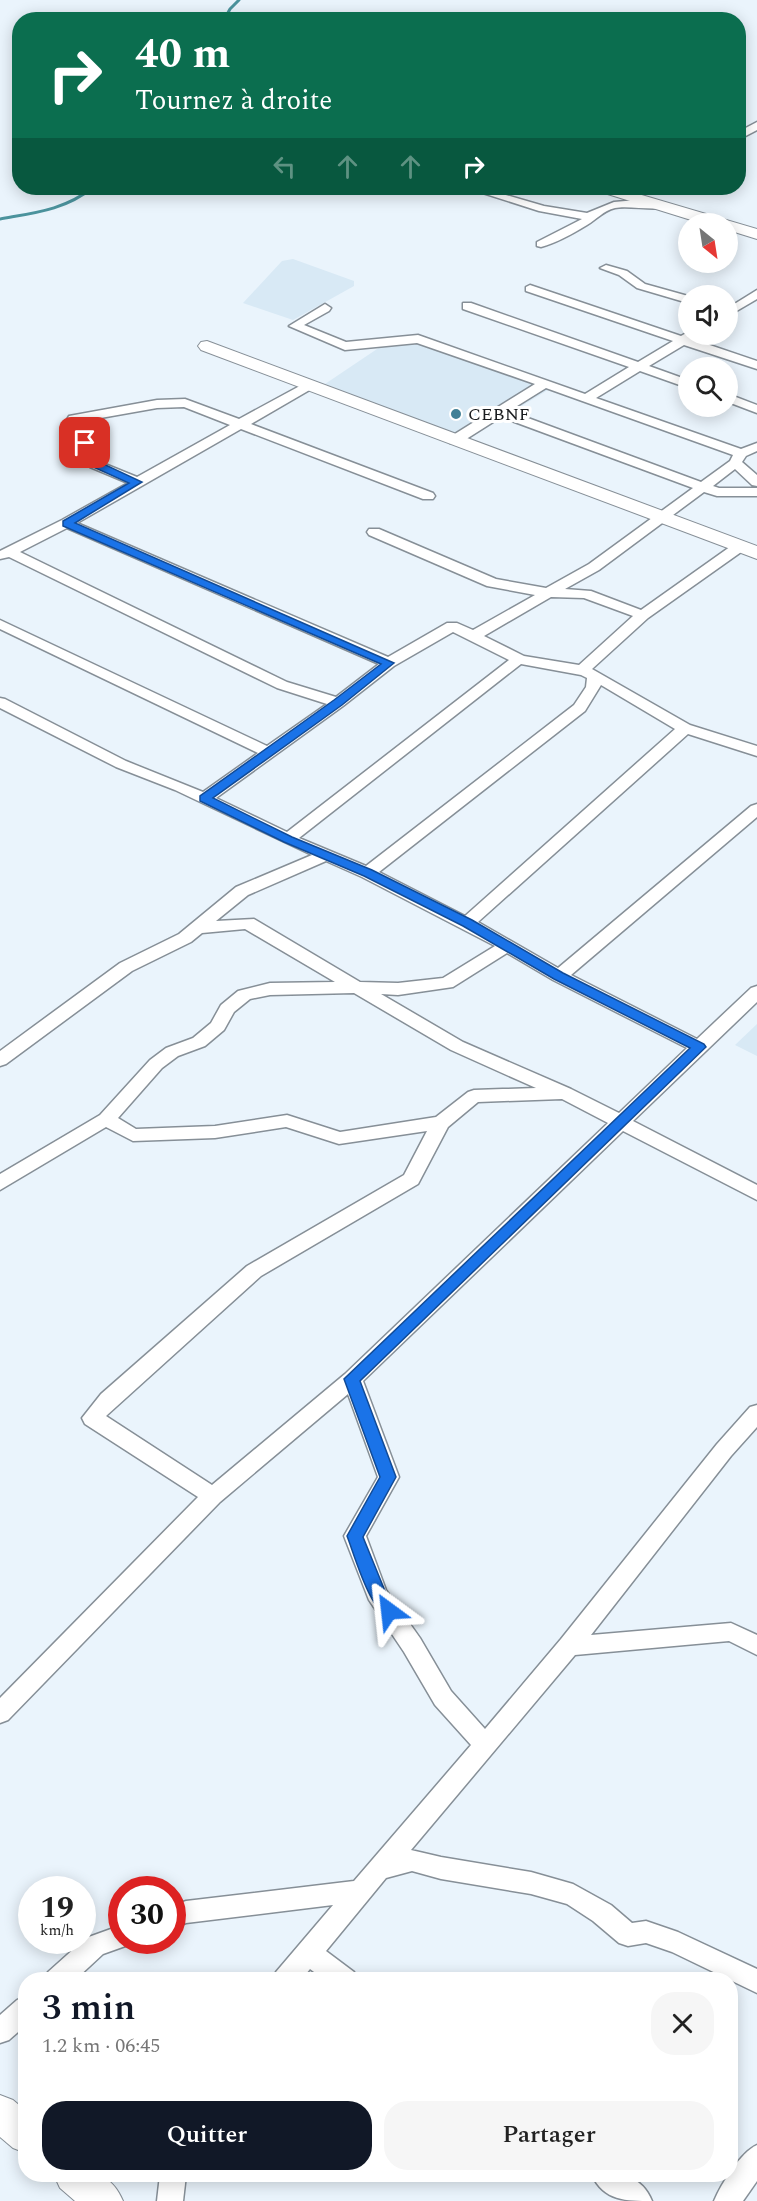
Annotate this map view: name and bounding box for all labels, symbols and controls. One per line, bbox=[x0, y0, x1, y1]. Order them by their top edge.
text: 40 m bbox=[135, 23, 230, 86]
icon: right bbox=[36, 36, 114, 114]
text: Tournez à droite bbox=[135, 80, 332, 122]
icon: left bbox=[268, 150, 301, 183]
icon: ahead bbox=[331, 150, 364, 183]
icon: ahead bbox=[394, 150, 427, 183]
icon: right bbox=[457, 150, 490, 183]
north arrow bbox=[678, 213, 738, 273]
map controls bbox=[678, 213, 738, 417]
button: sound bbox=[678, 285, 738, 345]
button: search bbox=[678, 357, 738, 417]
place label: CEBNF bbox=[468, 401, 530, 428]
marker: CEBNF bbox=[449, 407, 463, 421]
pin bbox=[59, 417, 110, 468]
icon: arrive bbox=[68, 426, 101, 459]
position arrow bbox=[357, 1579, 421, 1643]
speed limit sign: 30 bbox=[108, 1876, 186, 1954]
text: 19 bbox=[40, 1885, 74, 1931]
text: km/h bbox=[40, 1919, 74, 1942]
text: 3 min bbox=[42, 1981, 135, 2036]
button: close bbox=[651, 1992, 714, 2055]
text: 1.2 km · 06:45 bbox=[42, 2031, 160, 2061]
button: Quitter bbox=[42, 2101, 372, 2170]
button: Partager bbox=[384, 2101, 714, 2170]

